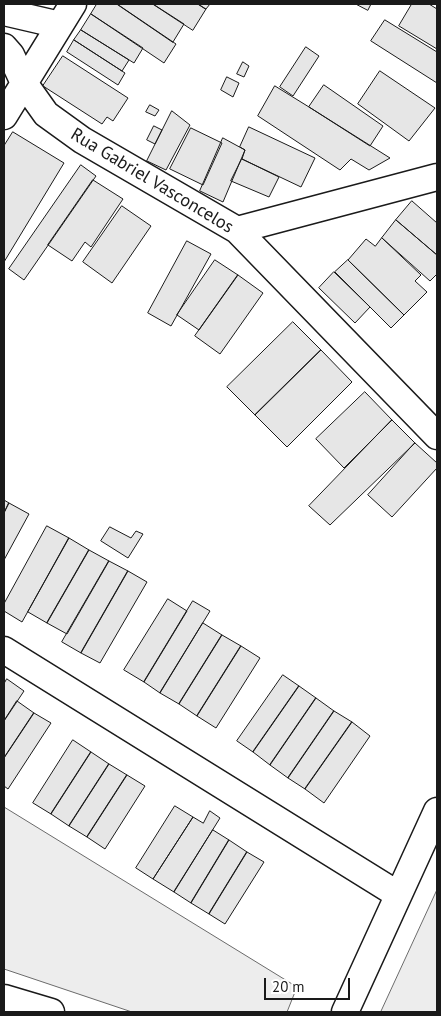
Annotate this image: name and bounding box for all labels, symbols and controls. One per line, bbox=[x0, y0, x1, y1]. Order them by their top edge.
street label: Rua Gabriel Vasconcelos bbox=[67, 124, 237, 238]
scale bar bbox=[266, 968, 352, 1000]
text: 20 m bbox=[272, 977, 305, 996]

